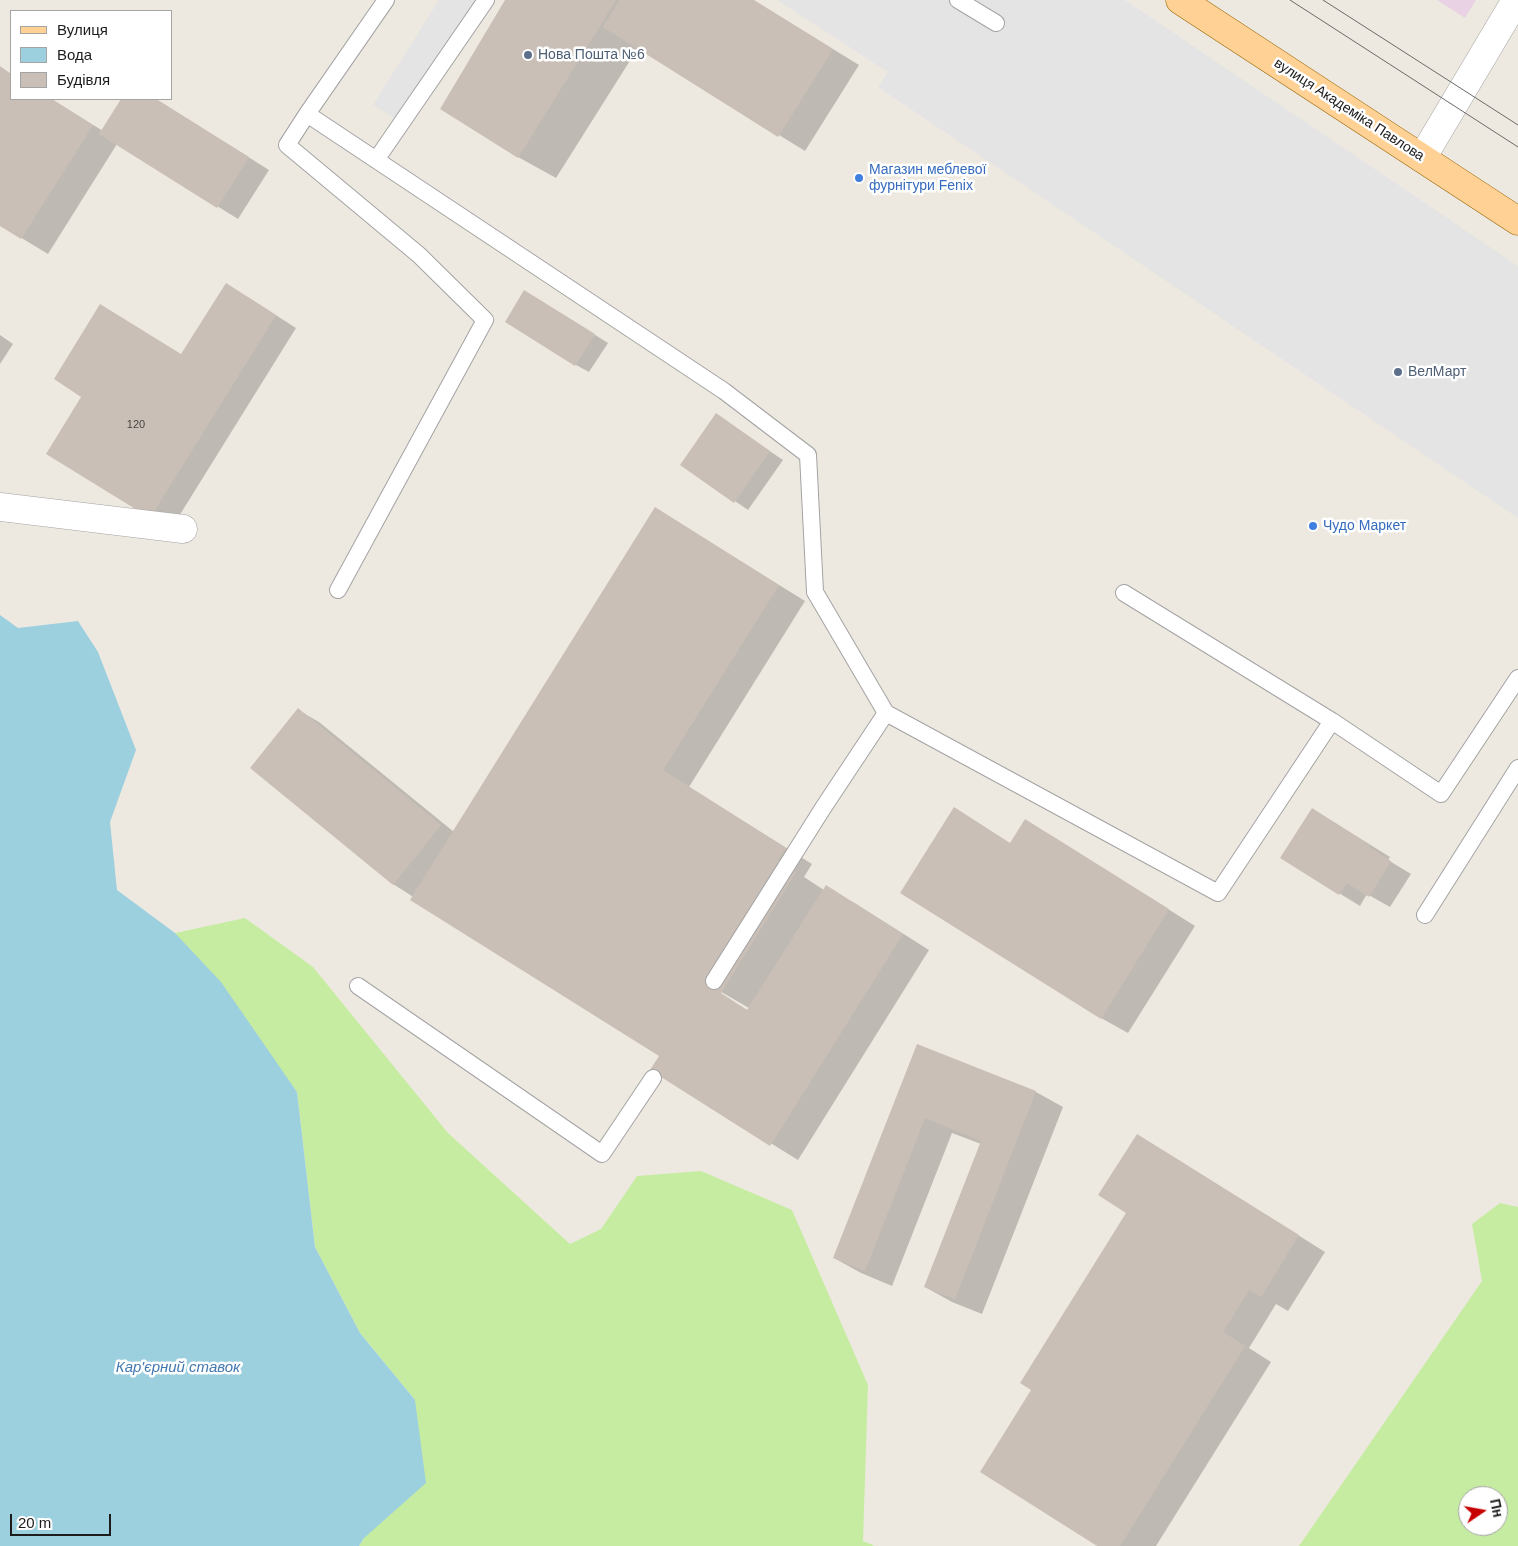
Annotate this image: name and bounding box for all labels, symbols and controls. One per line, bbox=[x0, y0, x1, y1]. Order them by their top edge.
legend bbox=[10, 10, 172, 100]
text: Вулиця bbox=[57, 21, 108, 38]
text: Вода bbox=[57, 46, 92, 63]
place label: Нова Пошта №6 bbox=[538, 47, 645, 63]
marker: Нова Пошта №6 bbox=[522, 49, 534, 61]
street label: вулиця Академіка Павлова bbox=[1271, 55, 1427, 165]
text: Будівля bbox=[57, 71, 110, 88]
place label: Магазин меблевої фурнітури Fenix bbox=[869, 162, 986, 194]
marker: Магазин меблевої фурнітури Fenix bbox=[853, 172, 865, 184]
place label: ВелМарт bbox=[1408, 364, 1466, 380]
marker: ВелМарт bbox=[1392, 366, 1404, 378]
house number: 120 bbox=[127, 418, 145, 432]
place label: Чудо Маркет bbox=[1323, 518, 1406, 534]
marker: Чудо Маркет bbox=[1307, 520, 1319, 532]
water label: Кар'єрний ставок bbox=[116, 1359, 240, 1377]
north arrow bbox=[1458, 1486, 1508, 1536]
text: Пн bbox=[1487, 1497, 1506, 1519]
scale bar bbox=[12, 1504, 114, 1536]
text: 20 m bbox=[18, 1514, 51, 1531]

